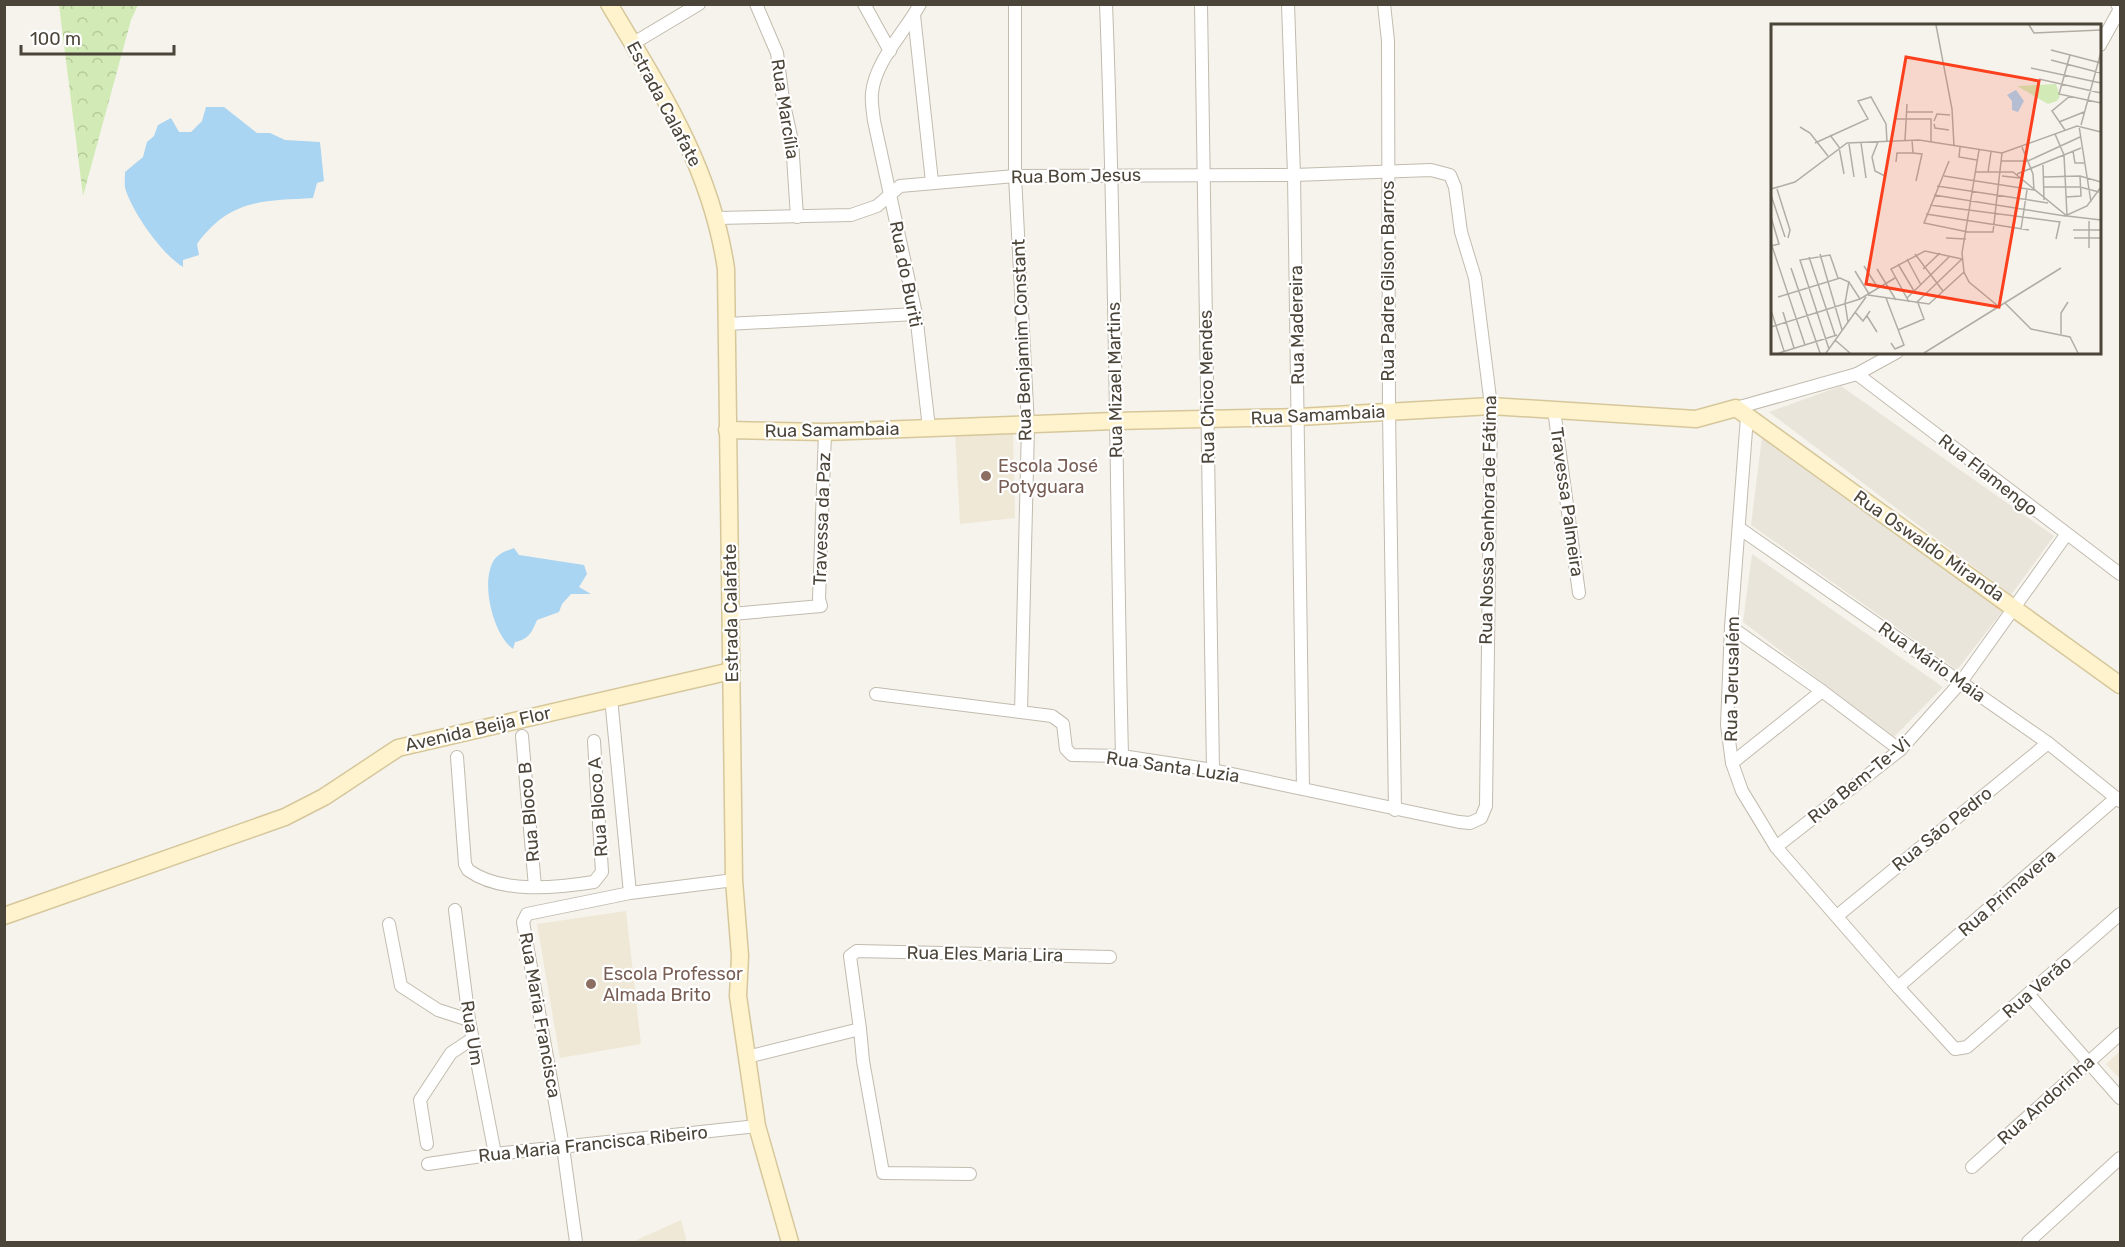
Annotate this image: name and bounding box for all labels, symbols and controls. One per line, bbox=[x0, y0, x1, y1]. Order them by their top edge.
scale bar bbox=[21, 18, 174, 56]
inset map bbox=[1771, 24, 2101, 354]
text: 100 m bbox=[30, 28, 81, 50]
street label: Estrada Calafate bbox=[622, 38, 706, 170]
street label: Rua Marcília bbox=[766, 57, 804, 161]
street label: Rua Bom Jesus bbox=[1011, 164, 1141, 188]
street label: Rua Padre Gilson Barros bbox=[1377, 181, 1399, 381]
street label: Rua do Buriti bbox=[885, 219, 927, 329]
street label: Rua Benjamim Constant bbox=[1007, 238, 1037, 442]
street label: Rua Madereira bbox=[1285, 265, 1309, 385]
street label: Rua Mizael Martins bbox=[1103, 302, 1127, 458]
street label: Rua Chico Mendes bbox=[1195, 310, 1219, 464]
street label: Rua Nossa Senhora de Fátima bbox=[1475, 395, 1501, 645]
street label: Rua Samambaia bbox=[1250, 400, 1386, 430]
street label: Rua Samambaia bbox=[764, 418, 900, 442]
street label: Travessa Palmeira bbox=[1546, 426, 1588, 578]
street label: Rua Flamengo bbox=[1934, 429, 2042, 521]
street label: Travessa da Paz bbox=[809, 452, 835, 586]
place label: Escola José Potyguara bbox=[998, 455, 1098, 498]
marker: Escola José Potyguara bbox=[979, 469, 993, 483]
street label: Rua Oswaldo Miranda bbox=[1849, 486, 2009, 606]
street label: Estrada Calafate bbox=[719, 543, 743, 683]
street label: Rua Jerusalém bbox=[1720, 616, 1744, 742]
street label: Rua Mário Maia bbox=[1874, 617, 1990, 707]
street label: Avenida Beija Flor bbox=[403, 701, 553, 756]
street label: Rua Bem-Te-Vi bbox=[1803, 732, 1915, 828]
street label: Rua Santa Luzia bbox=[1105, 747, 1241, 787]
street label: Rua Bloco A bbox=[584, 756, 612, 858]
street label: Rua Bloco B bbox=[514, 761, 544, 863]
street label: Rua São Pedro bbox=[1888, 782, 1996, 876]
street label: Rua Primavera bbox=[1954, 845, 2060, 941]
street label: Rua Maria Francisca bbox=[515, 930, 565, 1100]
street label: Rua Eles Maria Lira bbox=[906, 942, 1064, 966]
street label: Rua Verão bbox=[1998, 951, 2076, 1023]
place label: Escola Professor Almada Brito bbox=[603, 963, 743, 1006]
marker: Escola Professor Almada Brito bbox=[584, 977, 598, 991]
street label: Rua Um bbox=[456, 999, 488, 1067]
street label: Rua Andorinha bbox=[1993, 1051, 2099, 1149]
street label: Rua Maria Francisca Ribeiro bbox=[477, 1121, 709, 1167]

